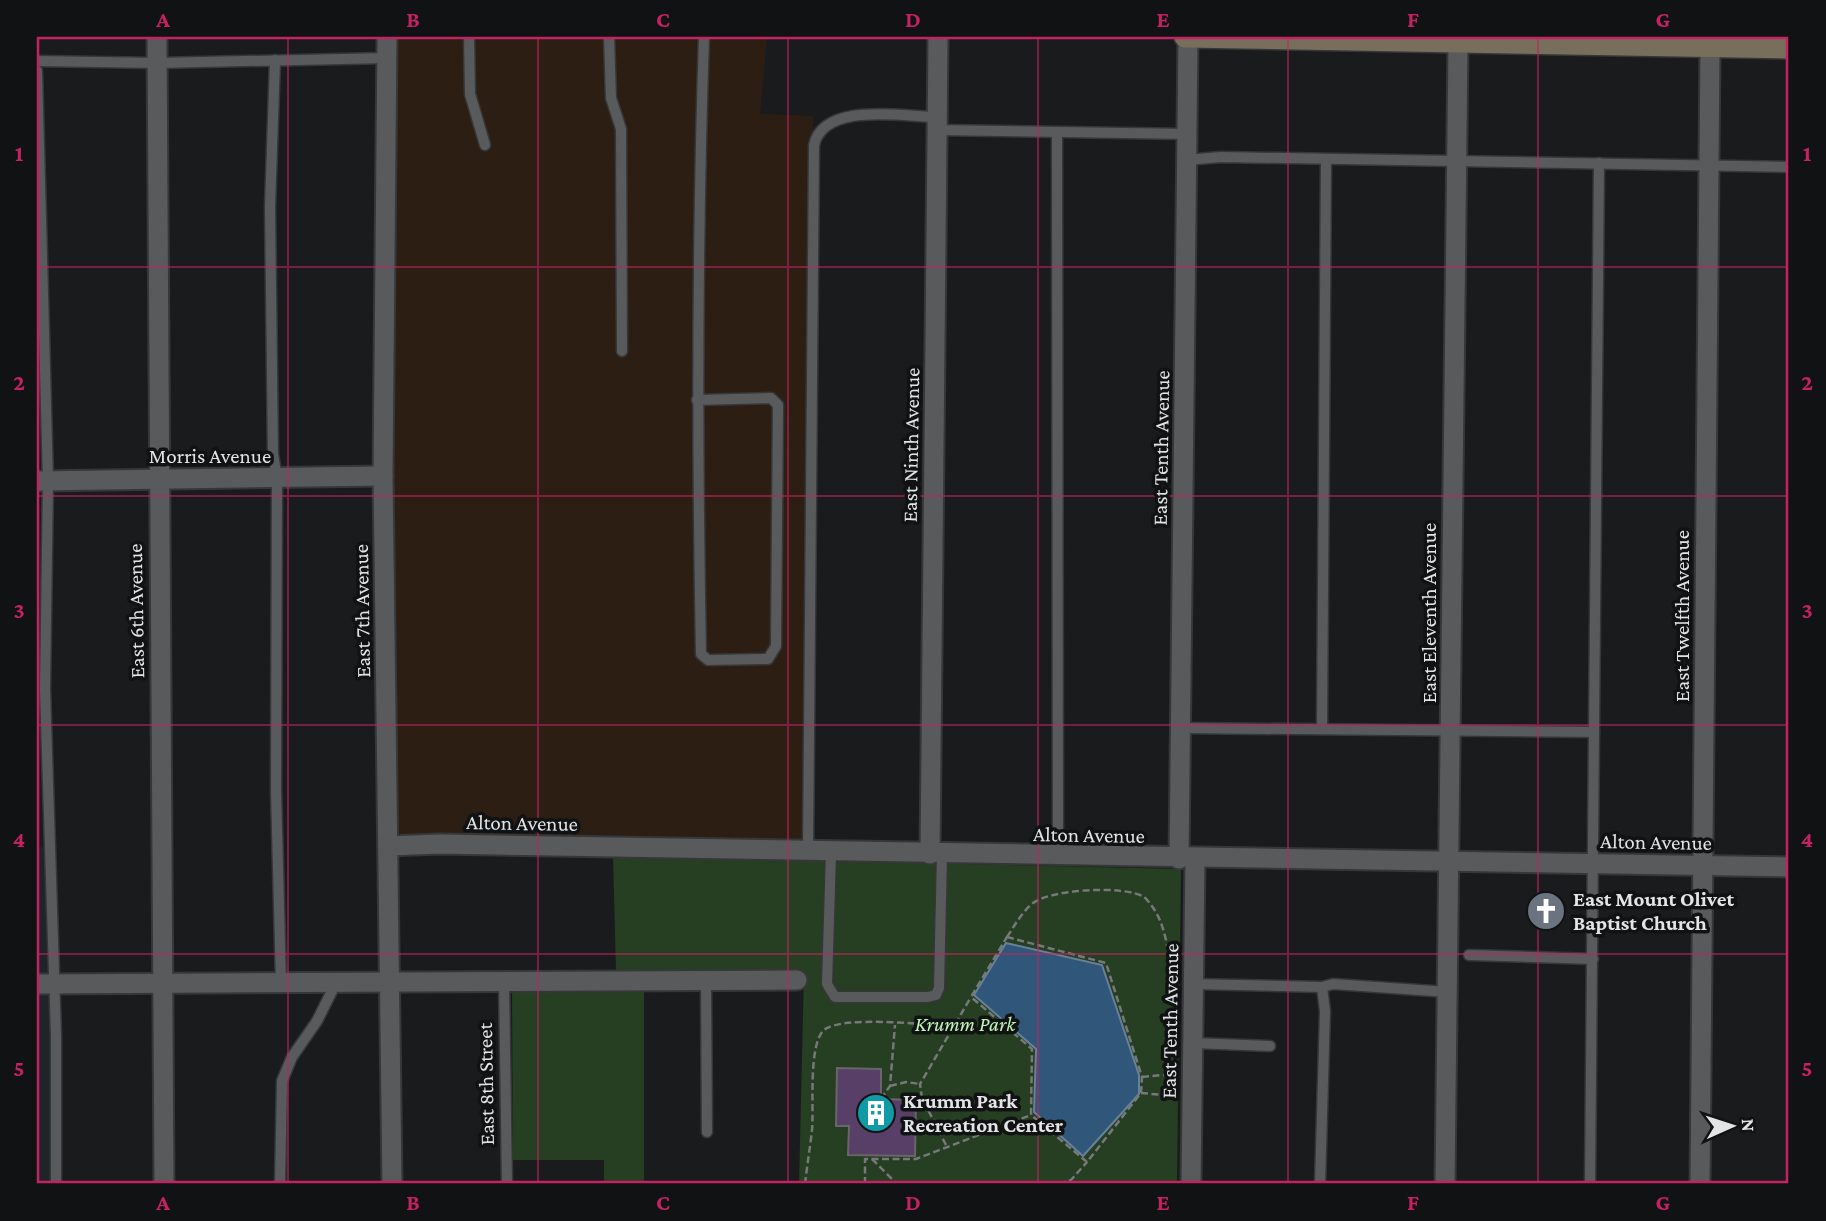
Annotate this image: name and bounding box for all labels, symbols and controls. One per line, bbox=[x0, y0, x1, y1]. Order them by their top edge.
text: A bbox=[155, 6, 170, 32]
text: B bbox=[406, 6, 420, 32]
text: C bbox=[656, 6, 670, 32]
text: D bbox=[905, 6, 921, 32]
text: E bbox=[1156, 6, 1170, 32]
text: F bbox=[1407, 6, 1419, 32]
text: G bbox=[1656, 6, 1671, 32]
text: 1 bbox=[15, 140, 24, 166]
text: 1 bbox=[1803, 140, 1812, 166]
street label: East Ninth Avenue bbox=[898, 367, 924, 523]
text: 2 bbox=[13, 369, 25, 395]
text: 2 bbox=[1801, 369, 1813, 395]
street label: East Tenth Avenue bbox=[1148, 370, 1174, 526]
street label: Morris Avenue bbox=[149, 444, 271, 468]
street label: East Eleventh Avenue bbox=[1417, 523, 1441, 703]
street label: East Twelfth Avenue bbox=[1670, 530, 1694, 702]
street label: East 6th Avenue bbox=[123, 543, 149, 679]
street label: East 7th Avenue bbox=[349, 544, 375, 678]
text: 3 bbox=[13, 597, 25, 623]
text: 3 bbox=[1801, 597, 1813, 623]
street label: Alton Avenue bbox=[466, 810, 578, 836]
street label: Alton Avenue bbox=[1033, 822, 1145, 848]
text: 4 bbox=[13, 826, 25, 852]
text: 4 bbox=[1801, 826, 1813, 852]
street label: Alton Avenue bbox=[1600, 829, 1712, 855]
place label: East Mount Olivet Baptist Church bbox=[1573, 887, 1734, 935]
church icon: East Mount Olivet Baptist Church bbox=[1525, 890, 1567, 932]
street label: East Tenth Avenue bbox=[1157, 943, 1183, 1099]
park label: Krumm Park bbox=[915, 1012, 1016, 1036]
street label: East 8th Street bbox=[473, 1021, 499, 1146]
text: 5 bbox=[13, 1055, 25, 1081]
text: 5 bbox=[1801, 1055, 1813, 1081]
place label: Krumm Park Recreation Center bbox=[903, 1089, 1064, 1137]
building icon: Krumm Park Recreation Center bbox=[855, 1092, 897, 1134]
north arrow bbox=[1696, 1092, 1766, 1162]
text: N bbox=[1738, 1118, 1759, 1132]
text: A bbox=[155, 1189, 170, 1215]
text: B bbox=[406, 1189, 420, 1215]
text: C bbox=[656, 1189, 670, 1215]
text: D bbox=[905, 1189, 921, 1215]
text: E bbox=[1156, 1189, 1170, 1215]
text: F bbox=[1407, 1189, 1419, 1215]
text: G bbox=[1656, 1189, 1671, 1215]

